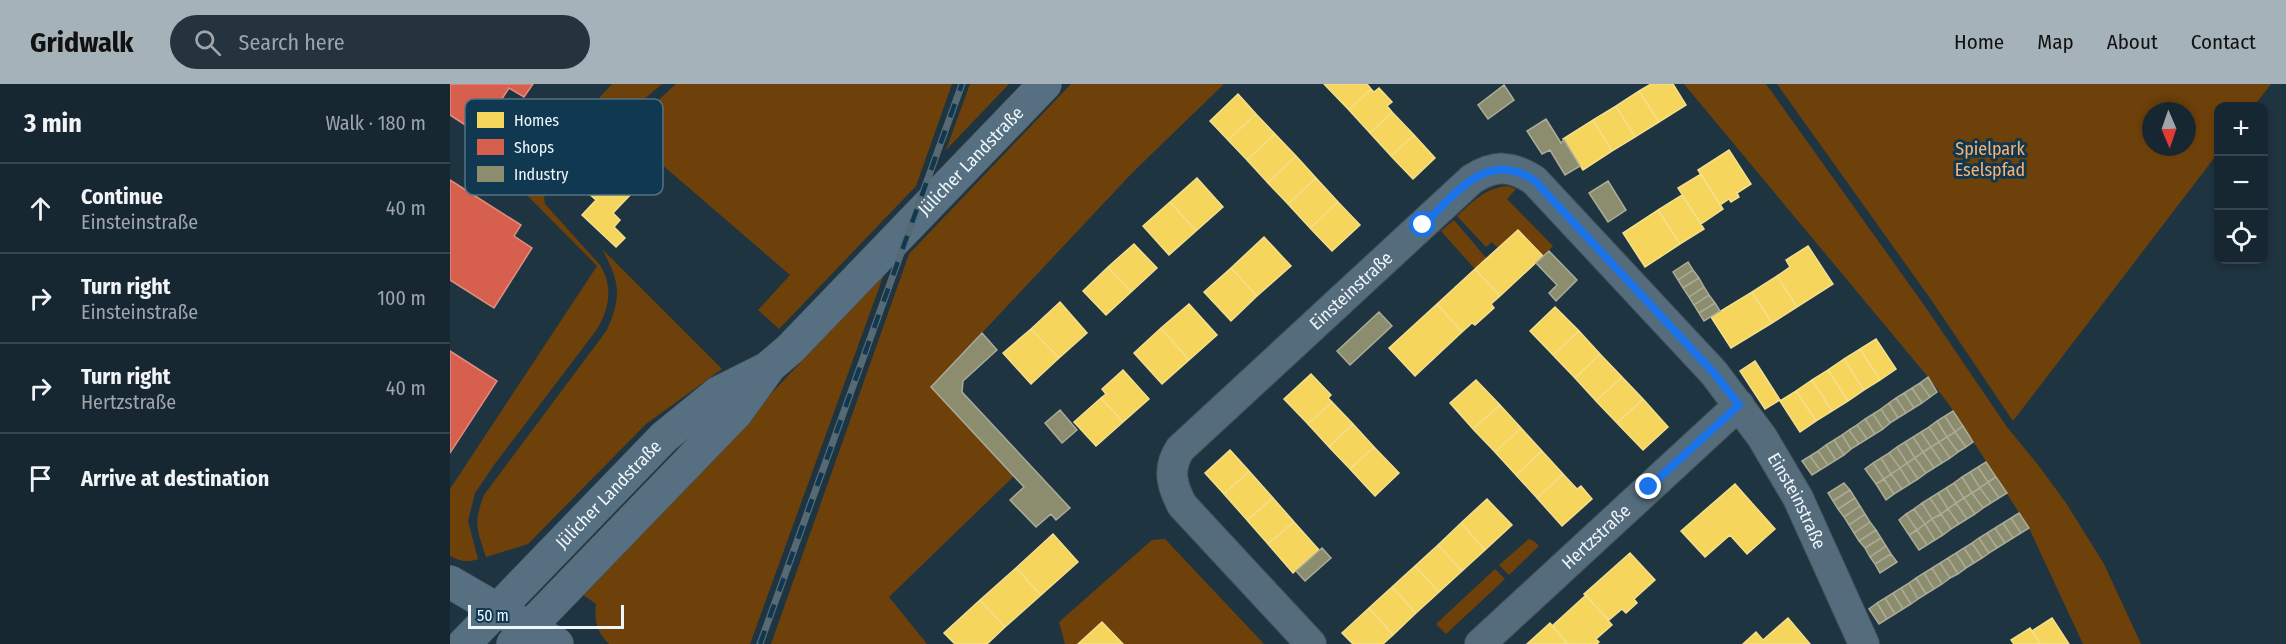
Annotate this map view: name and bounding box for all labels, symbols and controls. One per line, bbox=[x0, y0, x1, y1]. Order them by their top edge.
search box bbox=[170, 15, 590, 69]
text: Gridwalk bbox=[30, 26, 134, 59]
icon: search bbox=[191, 26, 224, 59]
text: Search here bbox=[239, 29, 345, 56]
text: Home bbox=[1954, 29, 2004, 55]
text: Map bbox=[2037, 29, 2074, 55]
text: About bbox=[2107, 29, 2158, 55]
text: Contact bbox=[2191, 29, 2256, 55]
legend bbox=[465, 99, 663, 195]
street label: Jülicher Landstraße bbox=[913, 102, 1028, 220]
north arrow bbox=[2142, 102, 2196, 156]
map controls bbox=[2214, 102, 2268, 264]
button: + bbox=[2214, 102, 2268, 156]
text: 3 min bbox=[24, 108, 82, 139]
text: Walk · 180 m bbox=[325, 111, 426, 135]
text: Homes bbox=[514, 111, 559, 130]
text: Shops bbox=[514, 138, 554, 157]
park label: Spielpark Eselspfad bbox=[1955, 138, 2025, 181]
button: − bbox=[2214, 156, 2268, 210]
text: Industry bbox=[514, 165, 569, 184]
text: Continue bbox=[81, 183, 163, 210]
icon: ahead bbox=[24, 192, 57, 225]
text: 40 m bbox=[386, 196, 426, 220]
text: Einsteinstraße bbox=[81, 210, 198, 234]
button: locate bbox=[2214, 210, 2268, 264]
route start bbox=[1409, 211, 1435, 237]
street label: Einsteinstraße bbox=[1305, 247, 1397, 335]
text: Turn right bbox=[81, 273, 170, 300]
icon: right bbox=[24, 282, 57, 315]
text: 100 m bbox=[377, 286, 426, 310]
text: Einsteinstraße bbox=[81, 300, 198, 324]
text: Turn right bbox=[81, 363, 170, 390]
icon: right bbox=[24, 372, 57, 405]
text: 40 m bbox=[386, 376, 426, 400]
text: Hertzstraße bbox=[81, 390, 176, 414]
street label: Jülicher Landstraße bbox=[551, 435, 666, 553]
street label: Einsteinstraße bbox=[1763, 449, 1831, 553]
icon: arrive bbox=[24, 462, 57, 495]
text: Arrive at destination bbox=[81, 465, 269, 492]
route end bbox=[1635, 473, 1661, 499]
street label: Hertzstraße bbox=[1557, 500, 1635, 574]
scale bar bbox=[468, 602, 624, 630]
text: 50 m bbox=[477, 606, 509, 625]

